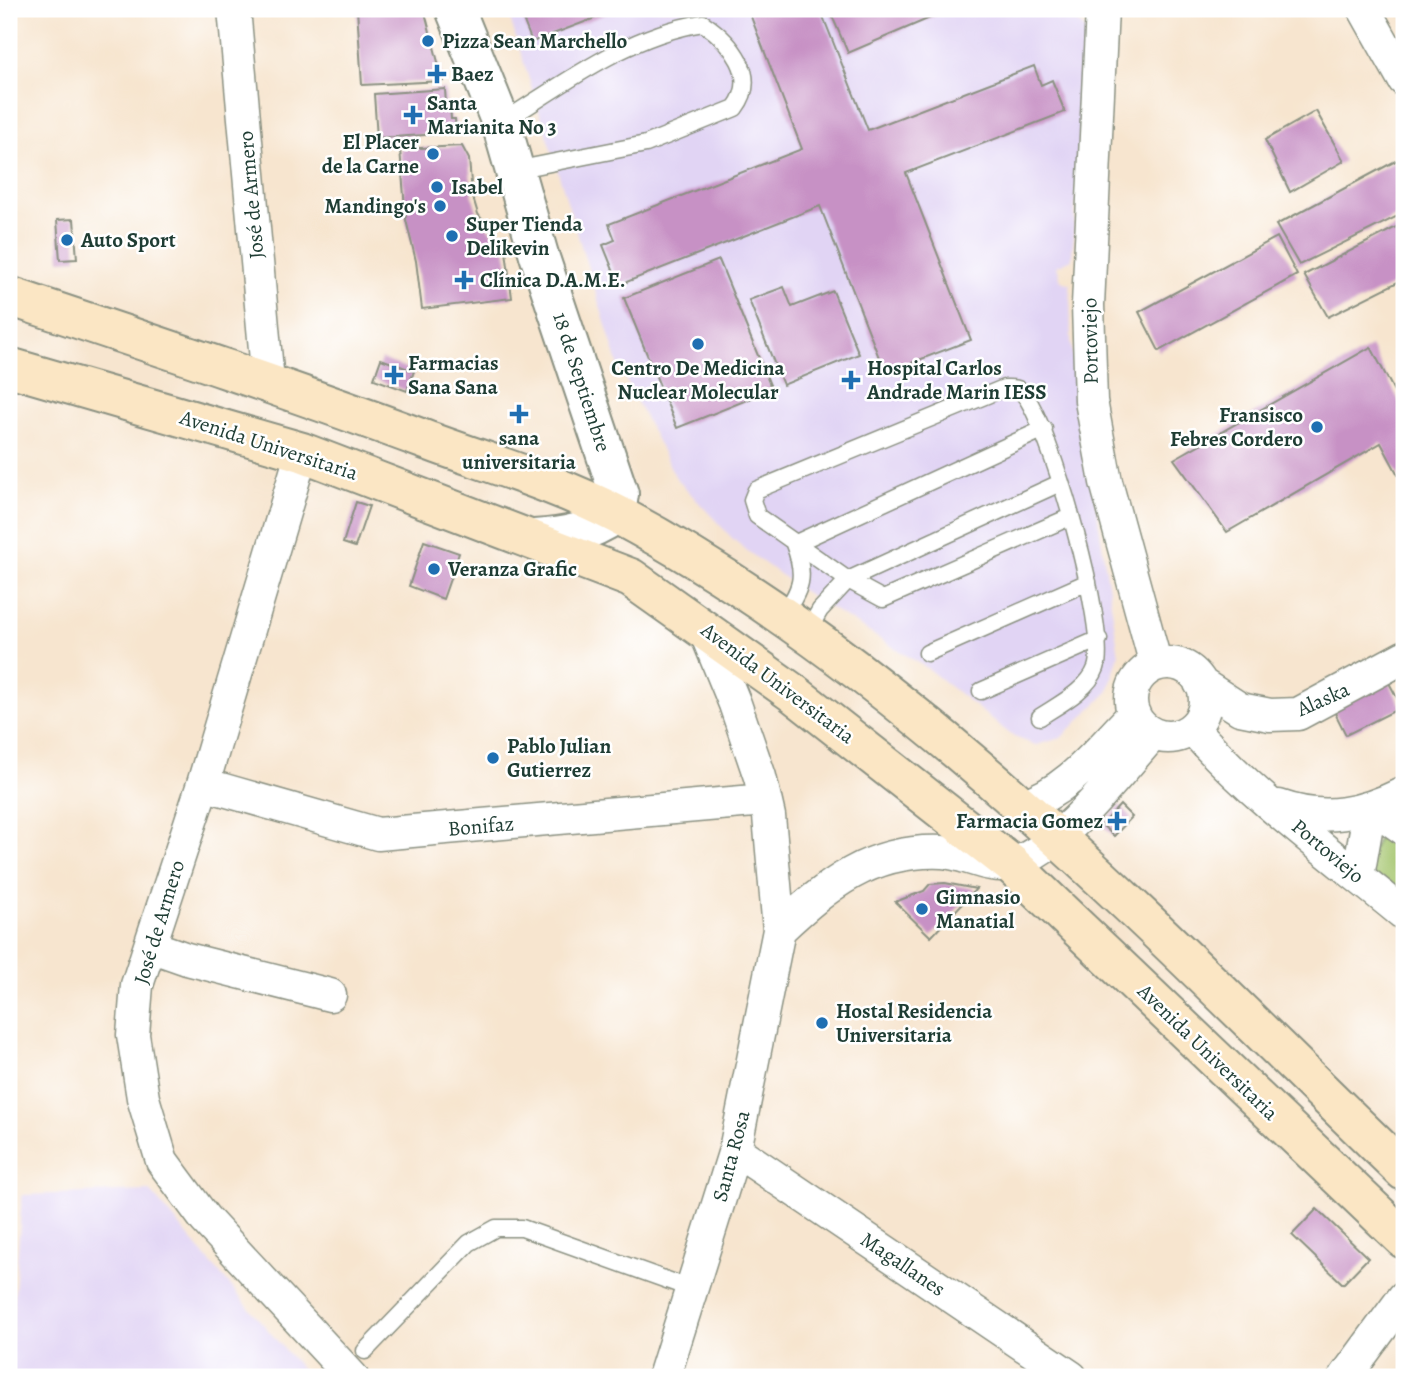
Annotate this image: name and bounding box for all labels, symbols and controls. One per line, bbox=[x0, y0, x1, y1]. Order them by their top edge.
place label: Pizza Sean Marchello bbox=[442, 27, 628, 55]
marker: Pizza Sean Marchello bbox=[420, 33, 436, 49]
place label: Baez bbox=[451, 60, 494, 88]
marker: Baez bbox=[429, 66, 445, 82]
place label: Santa Marianita No 3 bbox=[427, 89, 557, 141]
marker: Santa Marianita No 3 bbox=[405, 107, 421, 123]
place label: El Placer de la Carne bbox=[322, 128, 419, 180]
street label: José de Armero bbox=[231, 130, 271, 260]
marker: El Placer de la Carne bbox=[425, 146, 441, 162]
place label: Isabel bbox=[451, 173, 504, 201]
marker: Isabel bbox=[429, 179, 445, 195]
place label: Mandingo's bbox=[325, 192, 426, 220]
marker: Mandingo's bbox=[432, 198, 448, 214]
place label: Super Tienda Delikevin bbox=[466, 210, 584, 262]
place label: Auto Sport bbox=[80, 226, 176, 254]
marker: Super Tienda Delikevin bbox=[444, 228, 460, 244]
marker: Auto Sport bbox=[59, 232, 75, 248]
place label: Clínica D.A.M.E. bbox=[480, 266, 626, 294]
marker: Clínica D.A.M.E. bbox=[454, 270, 474, 290]
street label: Portoviejo bbox=[1075, 297, 1105, 385]
street label: 18 de Septiembre bbox=[546, 309, 618, 455]
marker: Centro De Medicina Nuclear Molecular bbox=[690, 336, 706, 352]
place label: Farmacias Sana Sana bbox=[408, 349, 499, 401]
place label: Centro De Medicina Nuclear Molecular bbox=[611, 354, 786, 406]
place label: Hospital Carlos Andrade Marin IESS bbox=[866, 354, 1047, 406]
marker: Farmacias Sana Sana bbox=[386, 367, 402, 383]
marker: Hospital Carlos Andrade Marin IESS bbox=[841, 370, 861, 390]
place label: Fransisco Febres Cordero bbox=[1170, 401, 1303, 453]
street label: Avenida Universitaria bbox=[176, 403, 362, 487]
marker: sana universitaria bbox=[511, 406, 527, 422]
marker: Fransisco Febres Cordero bbox=[1309, 419, 1325, 435]
place label: sana universitaria bbox=[462, 424, 577, 476]
place label: Veranza Grafic bbox=[447, 555, 577, 583]
marker: Veranza Grafic bbox=[426, 561, 442, 577]
street label: Avenida Universitaria bbox=[695, 615, 861, 750]
street label: Alaska bbox=[1291, 675, 1354, 723]
place label: Pablo Julian Gutierrez bbox=[507, 732, 611, 784]
marker: Pablo Julian Gutierrez bbox=[485, 750, 501, 766]
place label: Farmacia Gomez bbox=[956, 807, 1103, 835]
street label: Bonifaz bbox=[447, 809, 515, 843]
street label: Portoviejo bbox=[1286, 812, 1370, 890]
marker: Farmacia Gomez bbox=[1109, 813, 1125, 829]
street label: José de Armero bbox=[127, 857, 191, 987]
place label: Gimnasio Manatial bbox=[936, 883, 1021, 935]
marker: Gimnasio Manatial bbox=[914, 901, 930, 917]
street label: Avenida Universitaria bbox=[1131, 977, 1285, 1127]
place label: Hostal Residencia Universitaria bbox=[836, 997, 993, 1049]
marker: Hostal Residencia Universitaria bbox=[814, 1015, 830, 1031]
street label: Santa Rosa bbox=[705, 1107, 757, 1205]
street label: Magallanes bbox=[855, 1225, 951, 1303]

